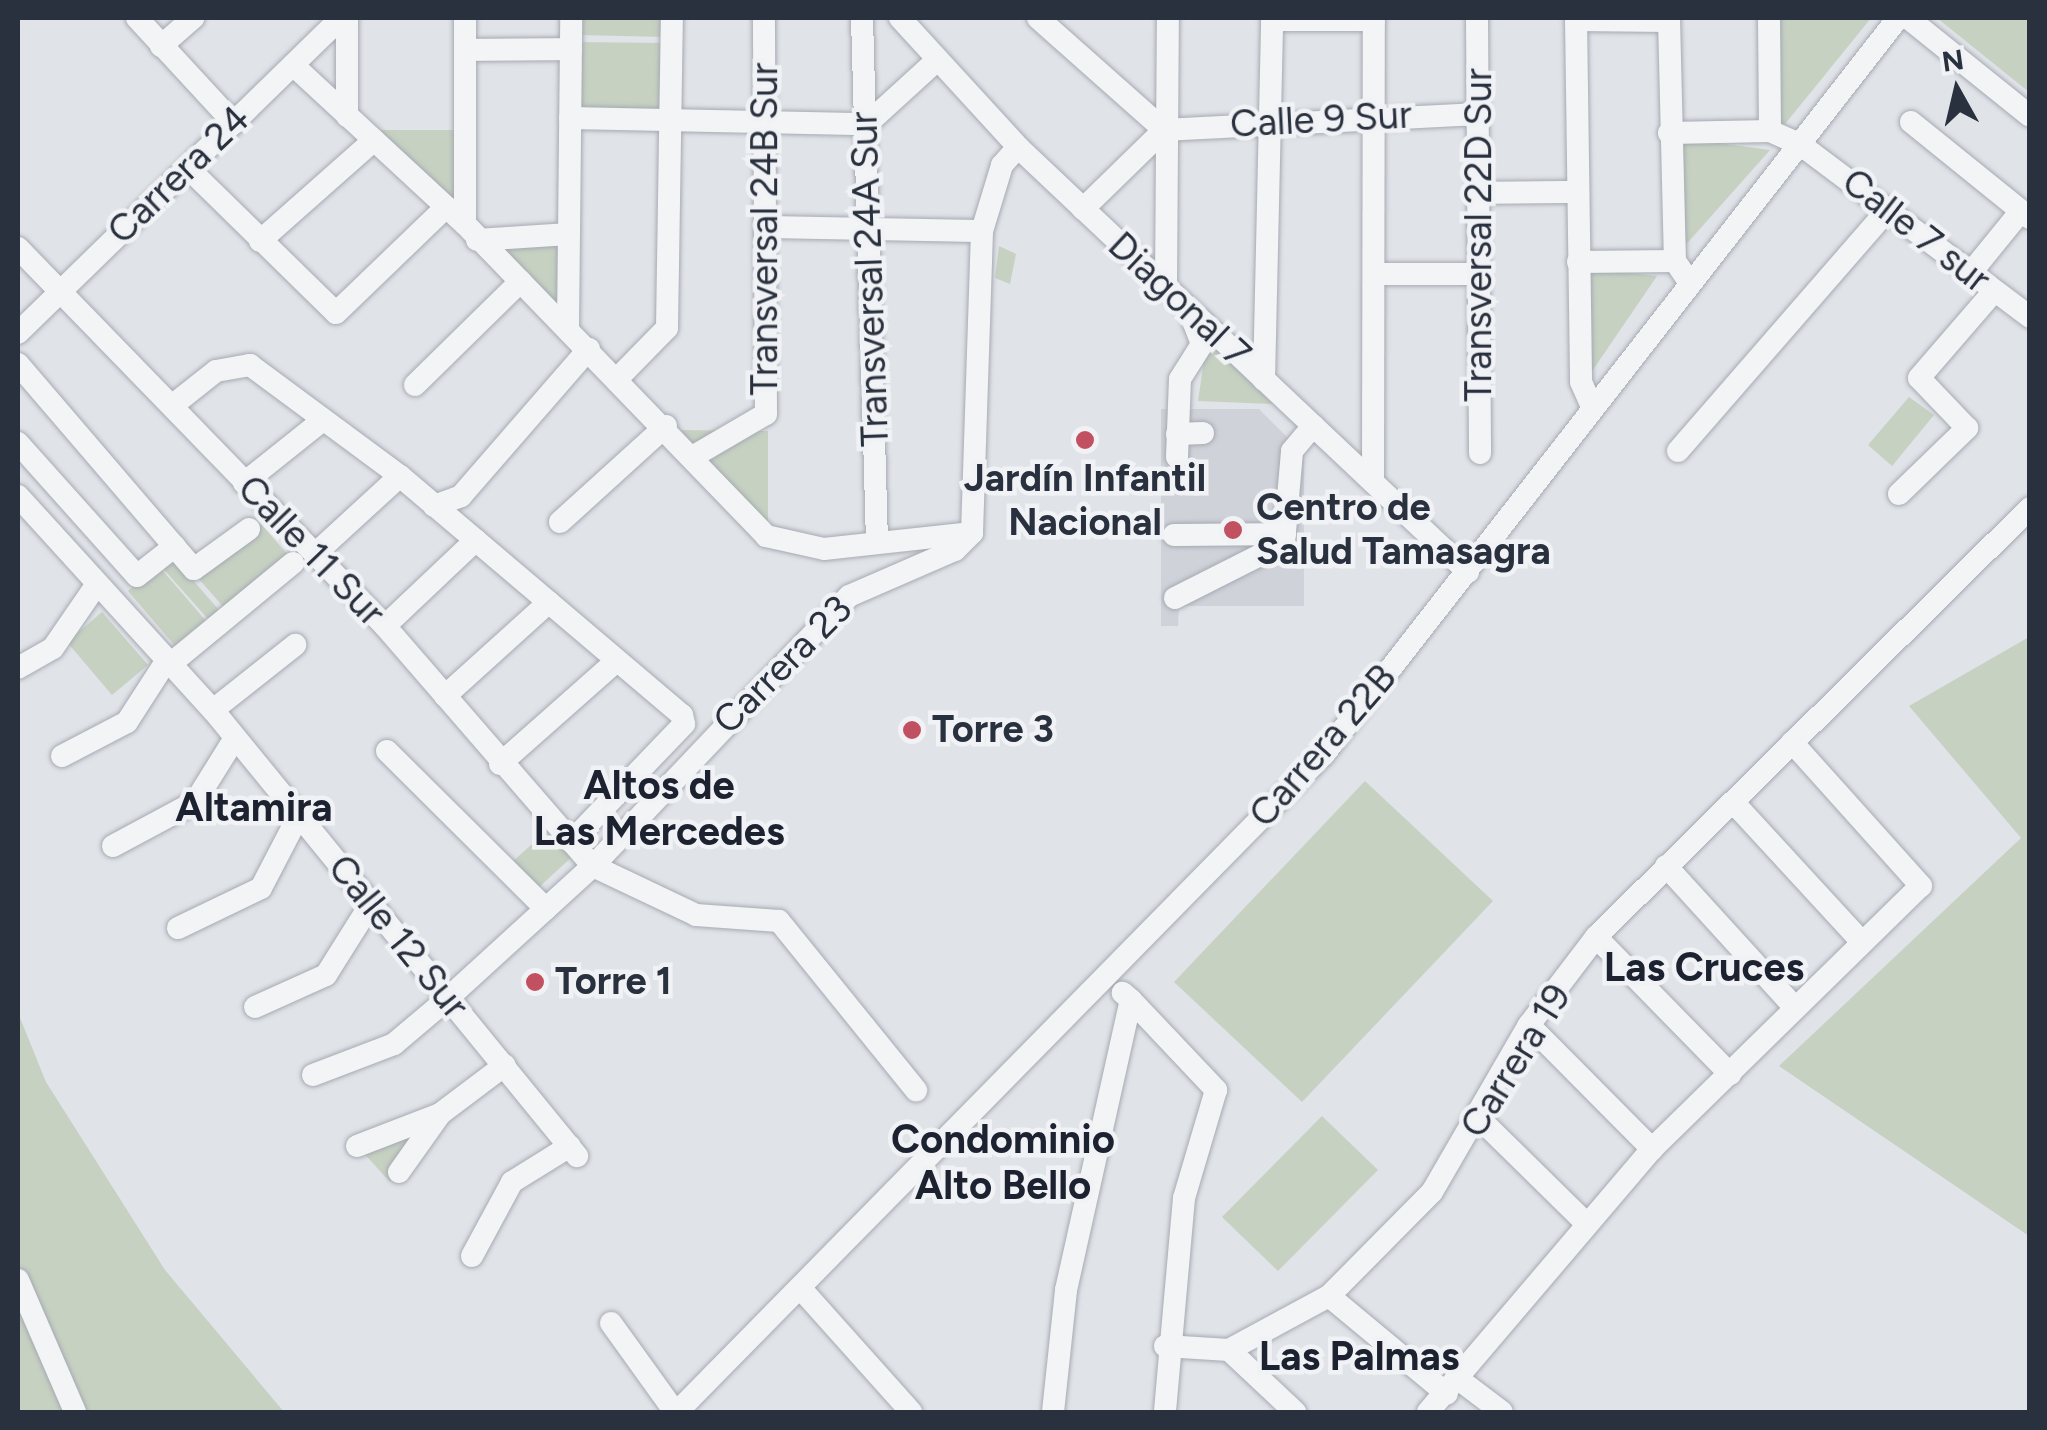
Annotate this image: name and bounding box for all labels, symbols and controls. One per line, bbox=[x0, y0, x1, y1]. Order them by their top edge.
north arrow bbox=[1907, 40, 2007, 140]
text: N bbox=[1940, 42, 1966, 79]
street label: Transversal 24B Sur bbox=[742, 63, 788, 395]
street label: Transversal 22D Sur bbox=[1456, 68, 1502, 402]
street label: Calle 9 Sur bbox=[1229, 92, 1413, 148]
street label: Carrera 24 bbox=[99, 96, 259, 254]
street label: Transversal 24A Sur bbox=[841, 111, 899, 447]
street label: Calle 7 sur bbox=[1833, 159, 1999, 303]
street label: Diagonal 7 bbox=[1099, 223, 1259, 377]
marker: Jardín Infantil Nacional bbox=[1074, 429, 1096, 451]
place label: Jardín Infantil Nacional bbox=[964, 456, 1206, 546]
street label: Calle 11 Sur bbox=[228, 466, 394, 636]
place label: Centro de Salud Tamasagra bbox=[1256, 485, 1551, 574]
marker: Centro de Salud Tamasagra bbox=[1220, 517, 1246, 543]
street label: Carrera 23 bbox=[704, 586, 862, 744]
street label: Carrera 22B bbox=[1240, 655, 1406, 837]
place label: Torre 3 bbox=[932, 707, 1054, 753]
marker: Torre 3 bbox=[901, 719, 923, 741]
district label: Altos de Las Mercedes bbox=[533, 761, 785, 855]
district label: Altamira bbox=[175, 783, 333, 831]
street label: Calle 12 Sur bbox=[318, 846, 478, 1028]
district label: Las Cruces bbox=[1604, 943, 1804, 991]
place label: Torre 1 bbox=[555, 959, 672, 1005]
marker: Torre 1 bbox=[524, 971, 546, 993]
street label: Carrera 19 bbox=[1451, 976, 1581, 1146]
district label: Condominio Alto Bello bbox=[891, 1115, 1115, 1209]
district label: Las Palmas bbox=[1259, 1332, 1459, 1380]

